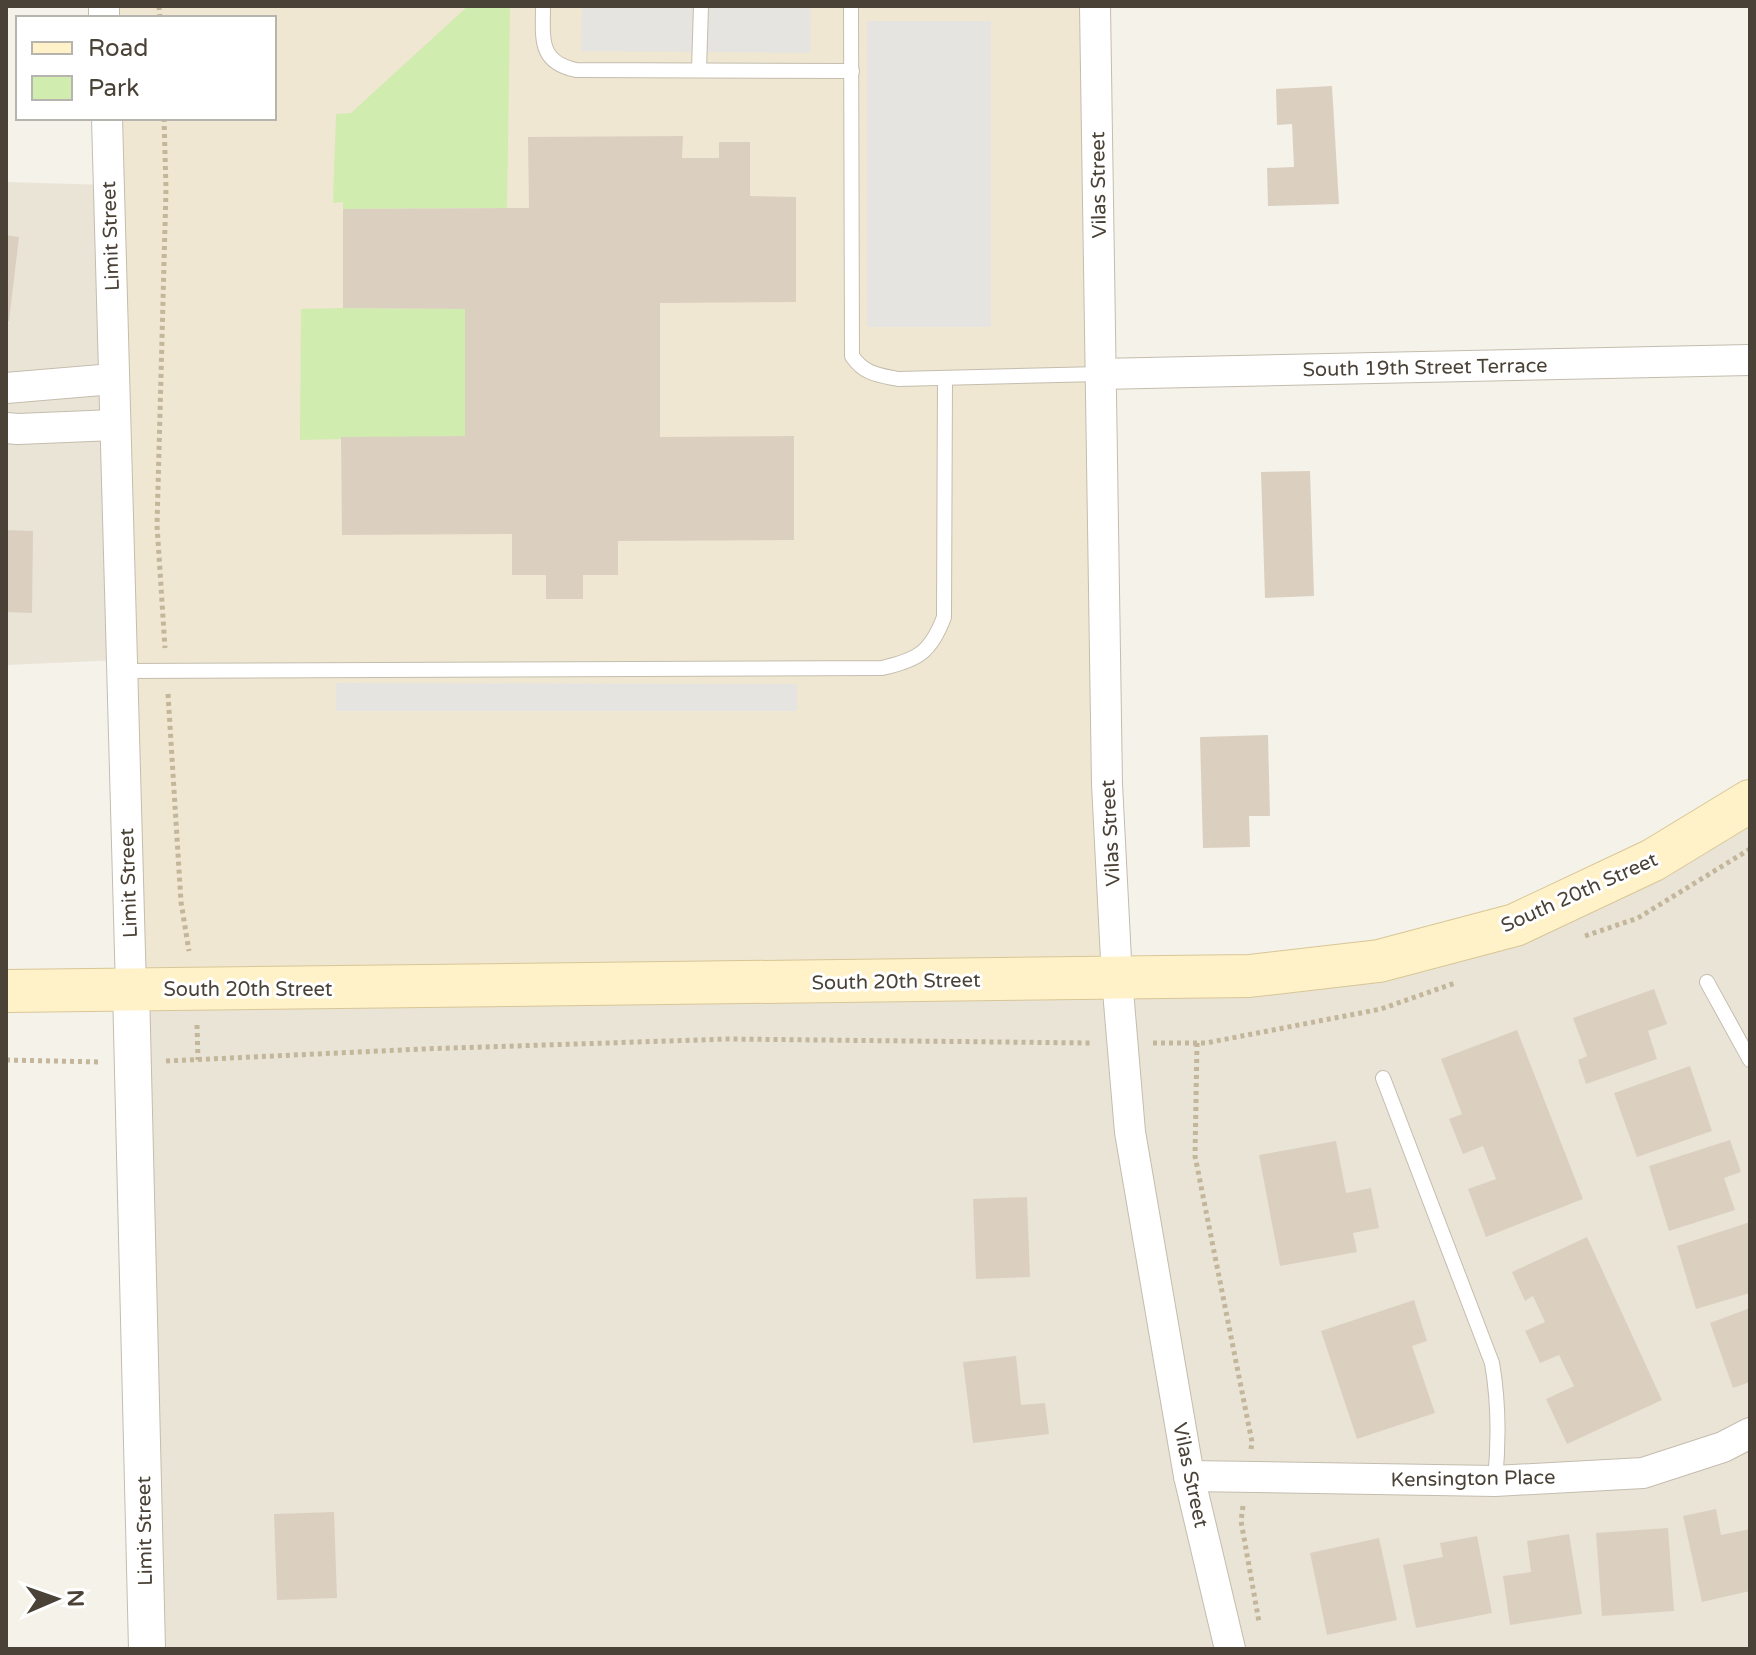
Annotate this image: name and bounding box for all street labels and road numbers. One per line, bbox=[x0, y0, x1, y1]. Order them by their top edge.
street label: Vilas Street bbox=[1086, 131, 1112, 239]
street label: Limit Street bbox=[97, 180, 125, 291]
street label: South 19th Street Terrace bbox=[1302, 354, 1548, 382]
street label: Vilas Street bbox=[1096, 779, 1126, 887]
street label: Limit Street bbox=[115, 827, 143, 938]
street label: South 20th Street bbox=[1497, 847, 1662, 938]
street label: South 20th Street bbox=[811, 969, 981, 995]
street label: South 20th Street bbox=[164, 978, 333, 1002]
street label: Vilas Street bbox=[1167, 1420, 1213, 1530]
street label: Kensington Place bbox=[1390, 1466, 1556, 1492]
street label: Limit Street bbox=[132, 1476, 158, 1586]

